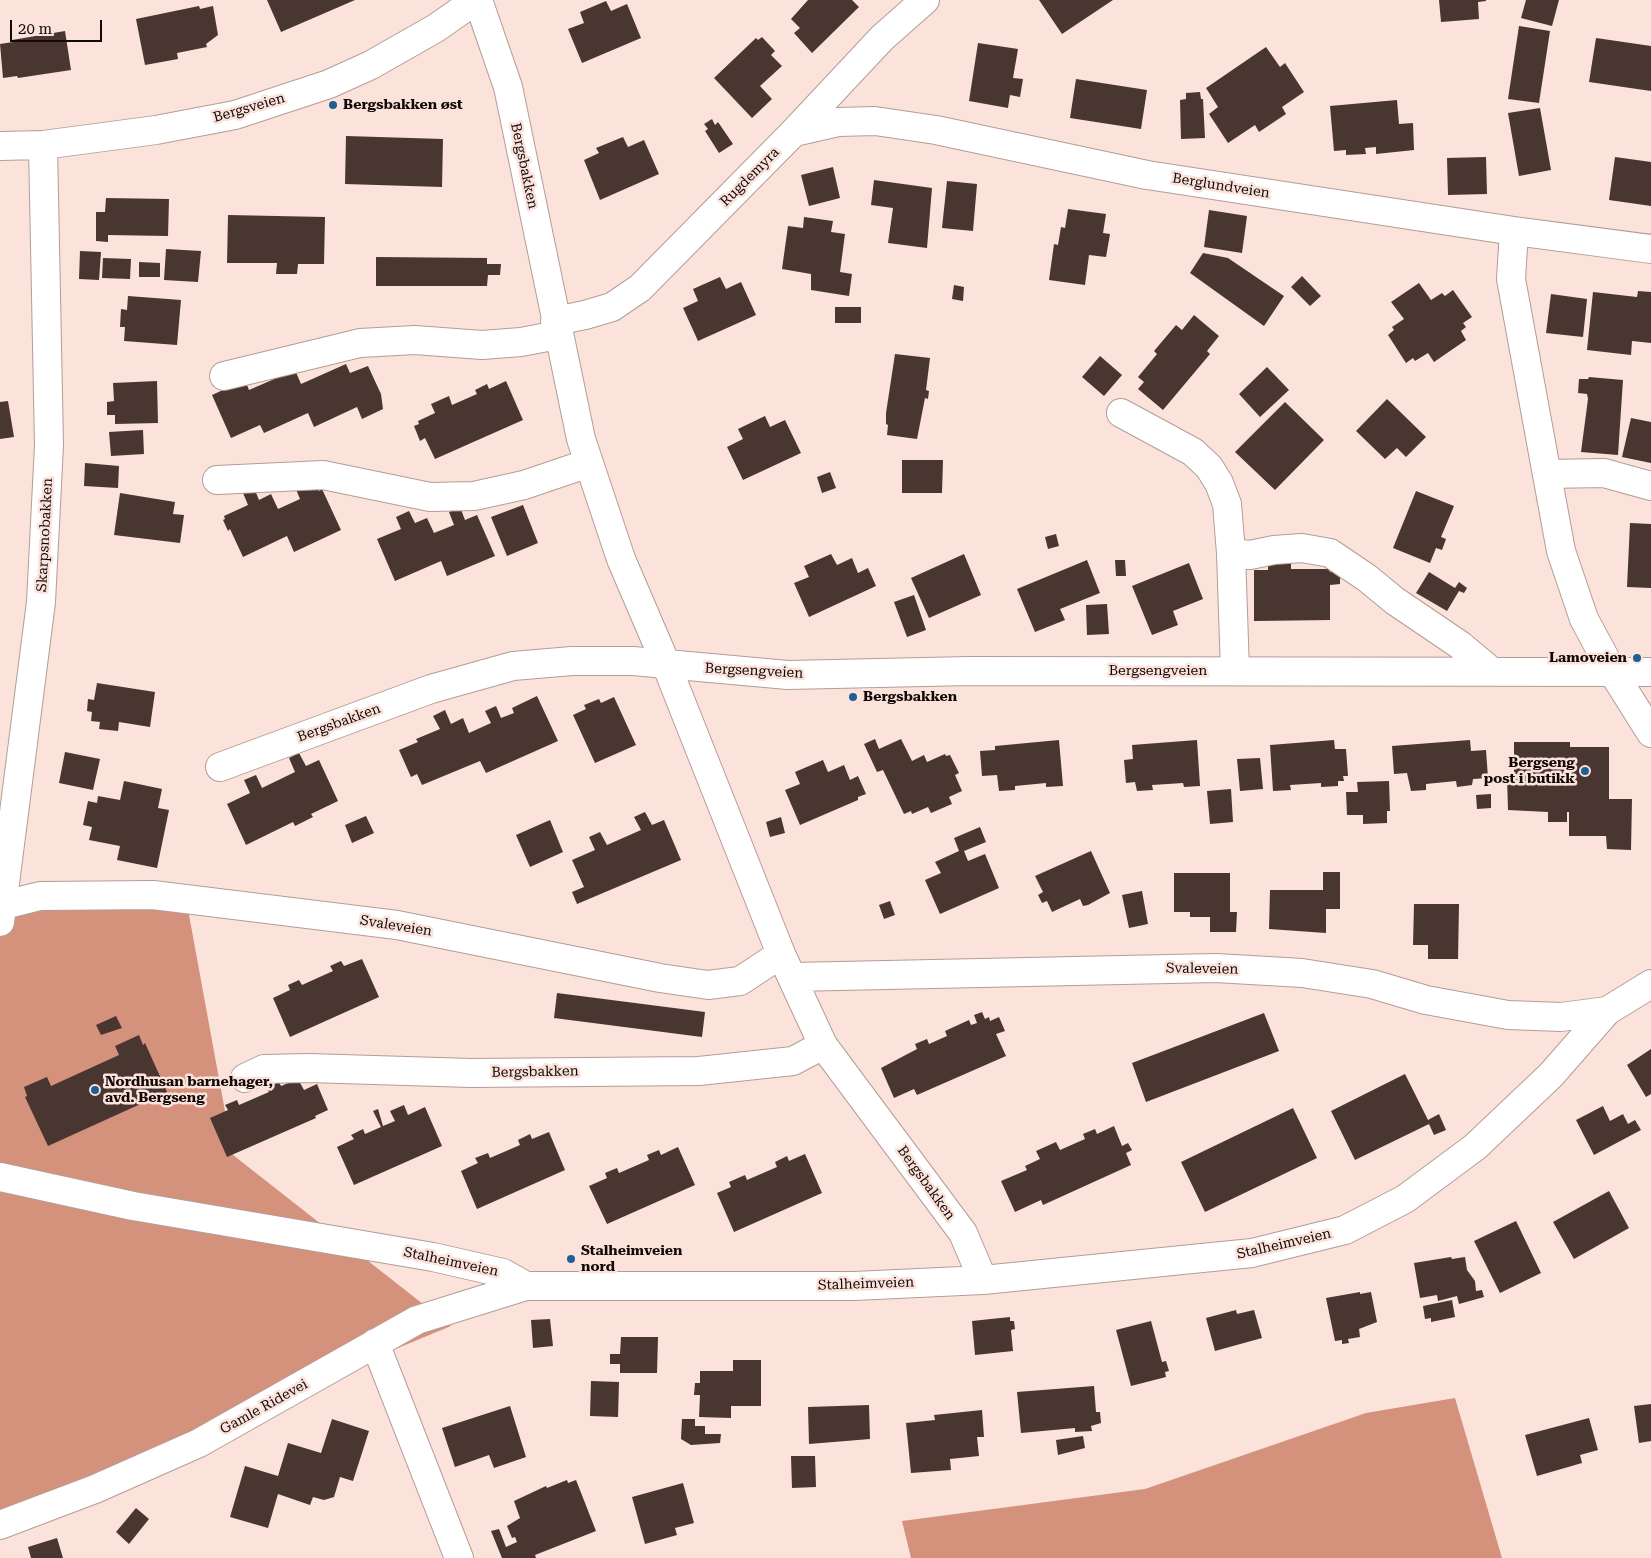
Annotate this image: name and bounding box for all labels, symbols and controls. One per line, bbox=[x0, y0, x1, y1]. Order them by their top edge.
scale bar bbox=[12, 10, 105, 42]
text: 20 m bbox=[18, 20, 52, 38]
street label: Bergsveien bbox=[211, 90, 287, 126]
place label: Bergsbakken øst bbox=[343, 97, 463, 113]
marker: Bergsbakken øst bbox=[327, 99, 339, 111]
street label: Bergsbakken bbox=[507, 122, 541, 210]
street label: Rugdemyra bbox=[717, 144, 783, 210]
street label: Berglundveien bbox=[1171, 170, 1271, 202]
street label: Skarpsnobakken bbox=[34, 478, 56, 592]
place label: Lamoveien bbox=[1549, 650, 1627, 666]
marker: Lamoveien bbox=[1631, 652, 1643, 664]
street label: Bergsengveien bbox=[704, 660, 804, 682]
street label: Bergsengveien bbox=[1109, 663, 1207, 679]
place label: Bergsbakken bbox=[863, 689, 957, 705]
marker: Bergsbakken bbox=[847, 691, 859, 703]
street label: Bergsbakken bbox=[295, 700, 383, 746]
place label: Bergseng post i butikk bbox=[1484, 755, 1575, 788]
marker: Bergseng post i butikk bbox=[1579, 765, 1591, 777]
street label: Svaleveien bbox=[359, 912, 433, 940]
street label: Svaleveien bbox=[1166, 960, 1238, 978]
street label: Bergsbakken bbox=[491, 1063, 579, 1081]
place label: Nordhusan barnehager, avd. Bergseng bbox=[105, 1074, 273, 1106]
marker: Nordhusan barnehager, avd. Bergseng bbox=[89, 1084, 101, 1096]
street label: Bergsbakken bbox=[894, 1143, 958, 1223]
street label: Stalheimveien bbox=[1235, 1225, 1333, 1263]
place label: Stalheimveien nord bbox=[581, 1243, 682, 1276]
street label: Stalheimveien bbox=[402, 1244, 500, 1280]
marker: Stalheimveien nord bbox=[565, 1253, 577, 1265]
street label: Stalheimveien bbox=[818, 1274, 914, 1294]
street label: Gamle Ridevei bbox=[217, 1376, 311, 1438]

